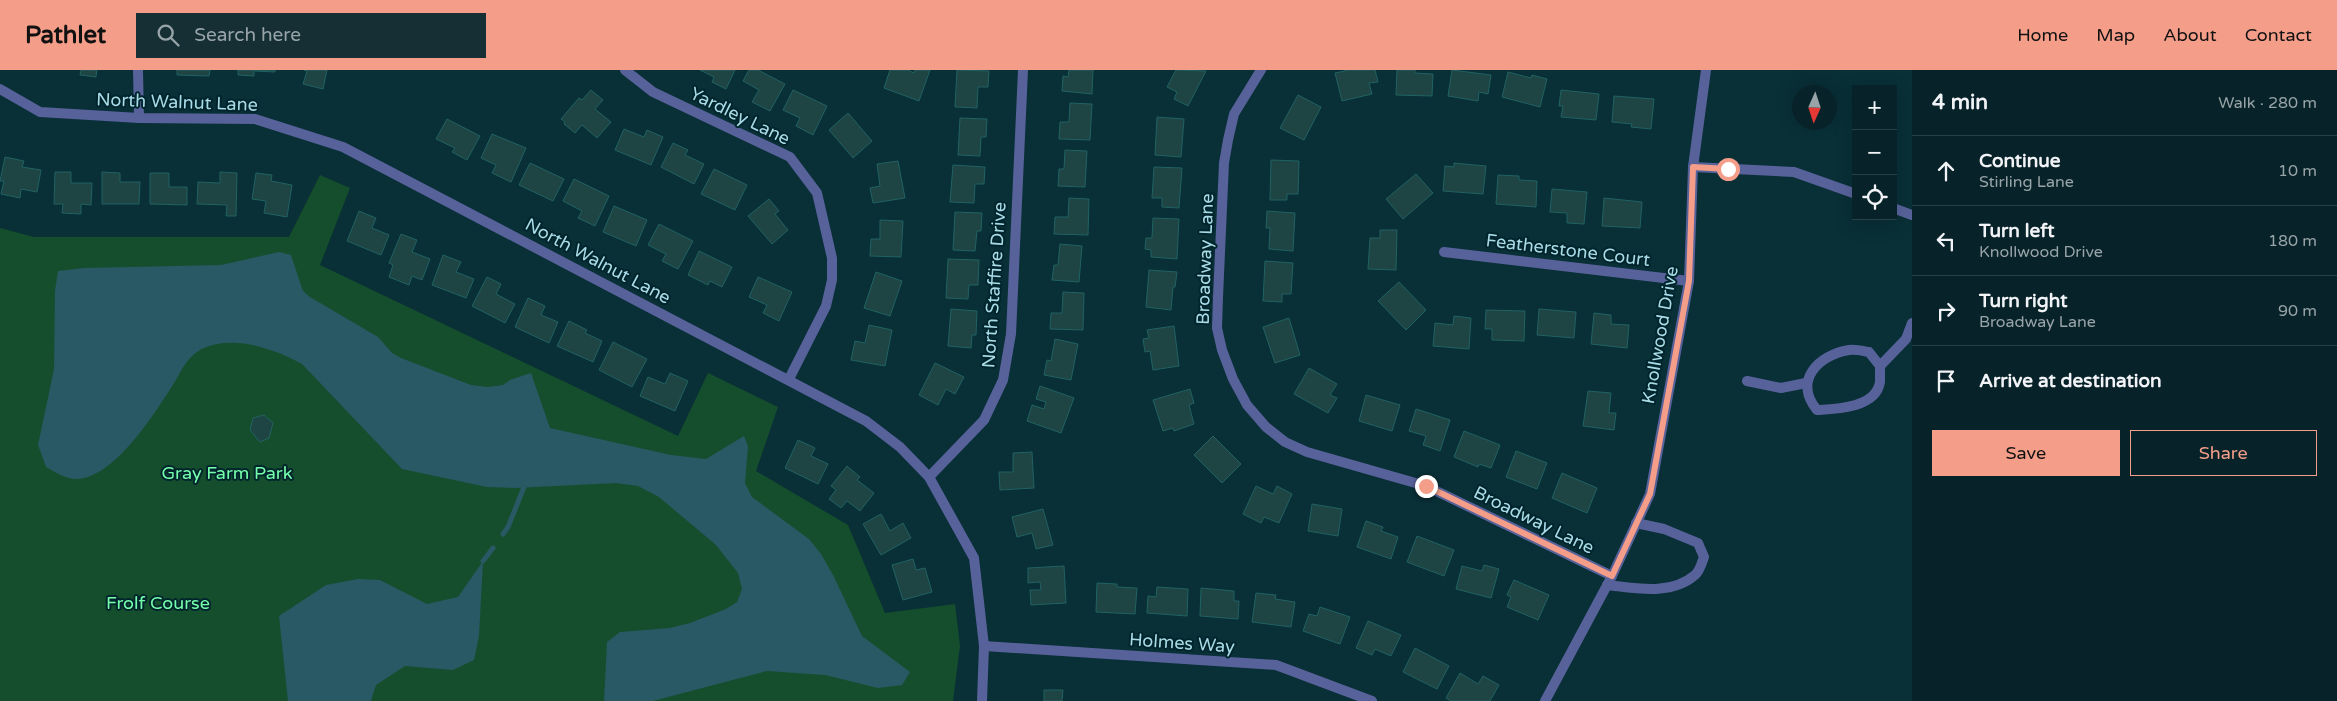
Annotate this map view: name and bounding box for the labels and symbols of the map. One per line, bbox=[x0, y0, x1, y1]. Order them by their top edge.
street label: Yardley Lane bbox=[686, 82, 794, 150]
north arrow bbox=[1792, 85, 1837, 130]
street label: North Walnut Lane bbox=[96, 88, 258, 116]
route start bbox=[1717, 158, 1740, 181]
street label: Broadway Lane bbox=[1192, 193, 1218, 325]
street label: North Staffire Drive bbox=[977, 201, 1011, 369]
street label: North Walnut Lane bbox=[521, 213, 675, 309]
street label: Featherstone Court bbox=[1485, 229, 1651, 271]
street label: Knollwood Drive bbox=[1637, 264, 1683, 406]
park label: Gray Farm Park bbox=[161, 462, 293, 484]
route end bbox=[1415, 475, 1438, 498]
street label: Broadway Lane bbox=[1470, 481, 1598, 559]
park label: Frolf Course bbox=[106, 592, 210, 614]
street label: Holmes Way bbox=[1128, 628, 1236, 658]

